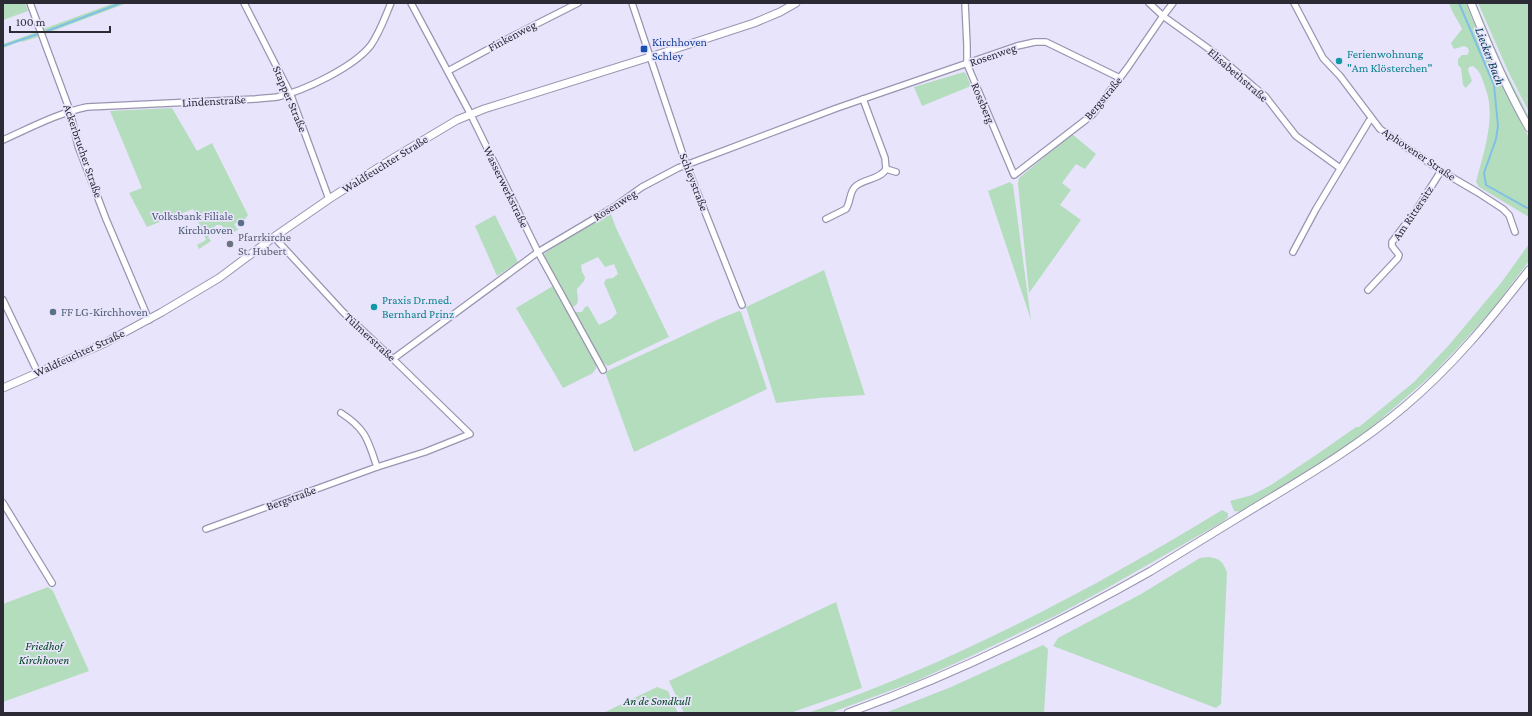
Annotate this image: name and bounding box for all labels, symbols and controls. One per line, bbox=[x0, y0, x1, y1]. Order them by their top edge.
scale bar bbox=[10, 8, 110, 34]
text: 100 m bbox=[16, 15, 46, 29]
street label: Finkenweg bbox=[486, 17, 539, 55]
water label: Liecker Bach bbox=[1472, 25, 1508, 87]
place label: Kirchhoven Schley bbox=[652, 35, 707, 63]
street label: Rosenweg bbox=[968, 40, 1018, 70]
marker: Kirchhoven Schley bbox=[639, 44, 649, 54]
street label: Elisabethstraße bbox=[1205, 45, 1271, 105]
place label: Ferienwohnung "Am Klösterchen" bbox=[1347, 47, 1433, 75]
marker: Ferienwohnung "Am Klösterchen" bbox=[1334, 56, 1344, 66]
street label: Stapper Straße bbox=[270, 64, 310, 134]
street label: Bergstraße bbox=[1081, 74, 1125, 122]
street label: Rossberg bbox=[968, 80, 998, 126]
street label: Lindenstraße bbox=[182, 92, 246, 110]
street label: Ackerbrucher Straße bbox=[60, 102, 106, 200]
street label: Aphovener Straße bbox=[1380, 124, 1458, 184]
street label: Waldfeuchter Straße bbox=[339, 132, 431, 196]
street label: Wasserwerkstraße bbox=[480, 144, 532, 230]
street label: Schleystraße bbox=[677, 151, 711, 213]
street label: Am Rittersitz bbox=[1390, 183, 1436, 243]
street label: Rosenweg bbox=[591, 186, 640, 224]
place label: Volksbank Filiale Kirchhoven bbox=[152, 209, 234, 237]
marker: Volksbank Filiale Kirchhoven bbox=[236, 218, 246, 228]
place label: Pfarrkirche St. Hubert bbox=[238, 230, 291, 258]
marker: Pfarrkirche St. Hubert bbox=[225, 239, 235, 249]
place label: Praxis Dr.med. Bernhard Prinz bbox=[382, 293, 454, 321]
marker: Praxis Dr.med. Bernhard Prinz bbox=[369, 302, 379, 312]
place label: FF LG-Kirchhoven bbox=[61, 305, 149, 319]
marker: FF LG-Kirchhoven bbox=[48, 307, 58, 317]
street label: Tülmerstraße bbox=[341, 310, 399, 364]
street label: Waldfeuchter Straße bbox=[31, 326, 127, 380]
street label: Bergstraße bbox=[264, 483, 318, 513]
park label: Friedhof Kirchhoven bbox=[19, 639, 69, 667]
park label: An de Sondkull bbox=[622, 694, 692, 708]

